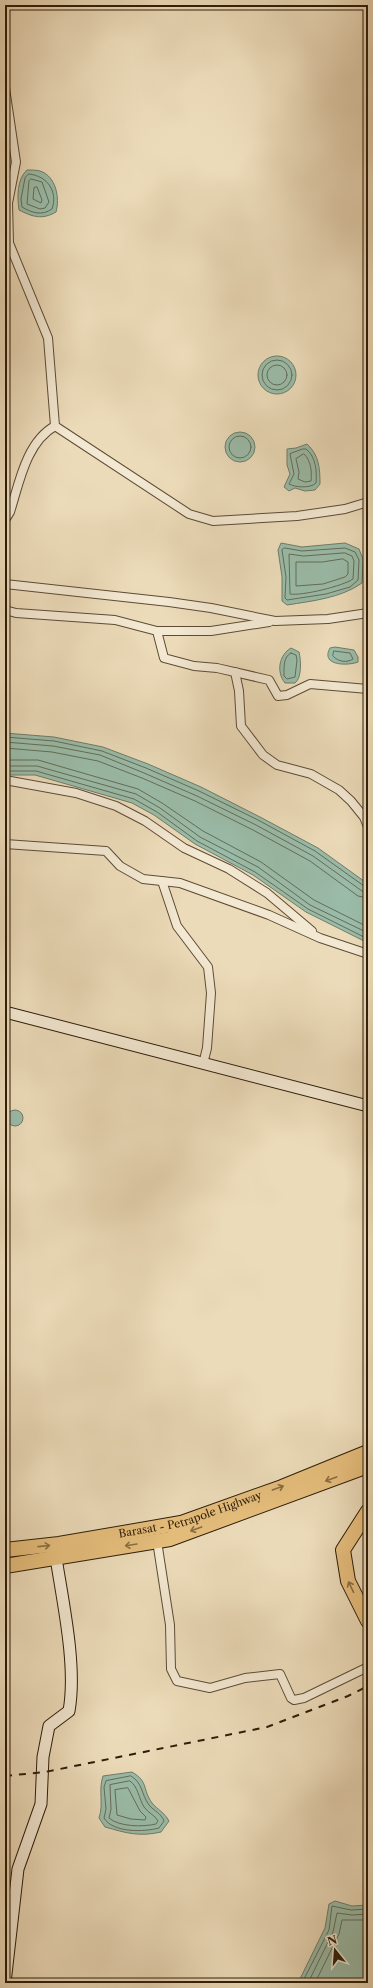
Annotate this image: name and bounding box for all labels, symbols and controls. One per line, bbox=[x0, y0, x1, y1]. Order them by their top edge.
one-way arrow bbox=[326, 1476, 338, 1484]
one-way arrow bbox=[271, 1484, 283, 1492]
street label: Barasat - Petrapole Highway bbox=[117, 1488, 264, 1541]
one-way arrow bbox=[191, 1526, 203, 1534]
one-way arrow bbox=[37, 1542, 50, 1550]
one-way arrow bbox=[125, 1542, 138, 1550]
one-way arrow bbox=[346, 1581, 354, 1593]
north arrow bbox=[315, 1930, 355, 1970]
text: N bbox=[325, 1932, 339, 1949]

